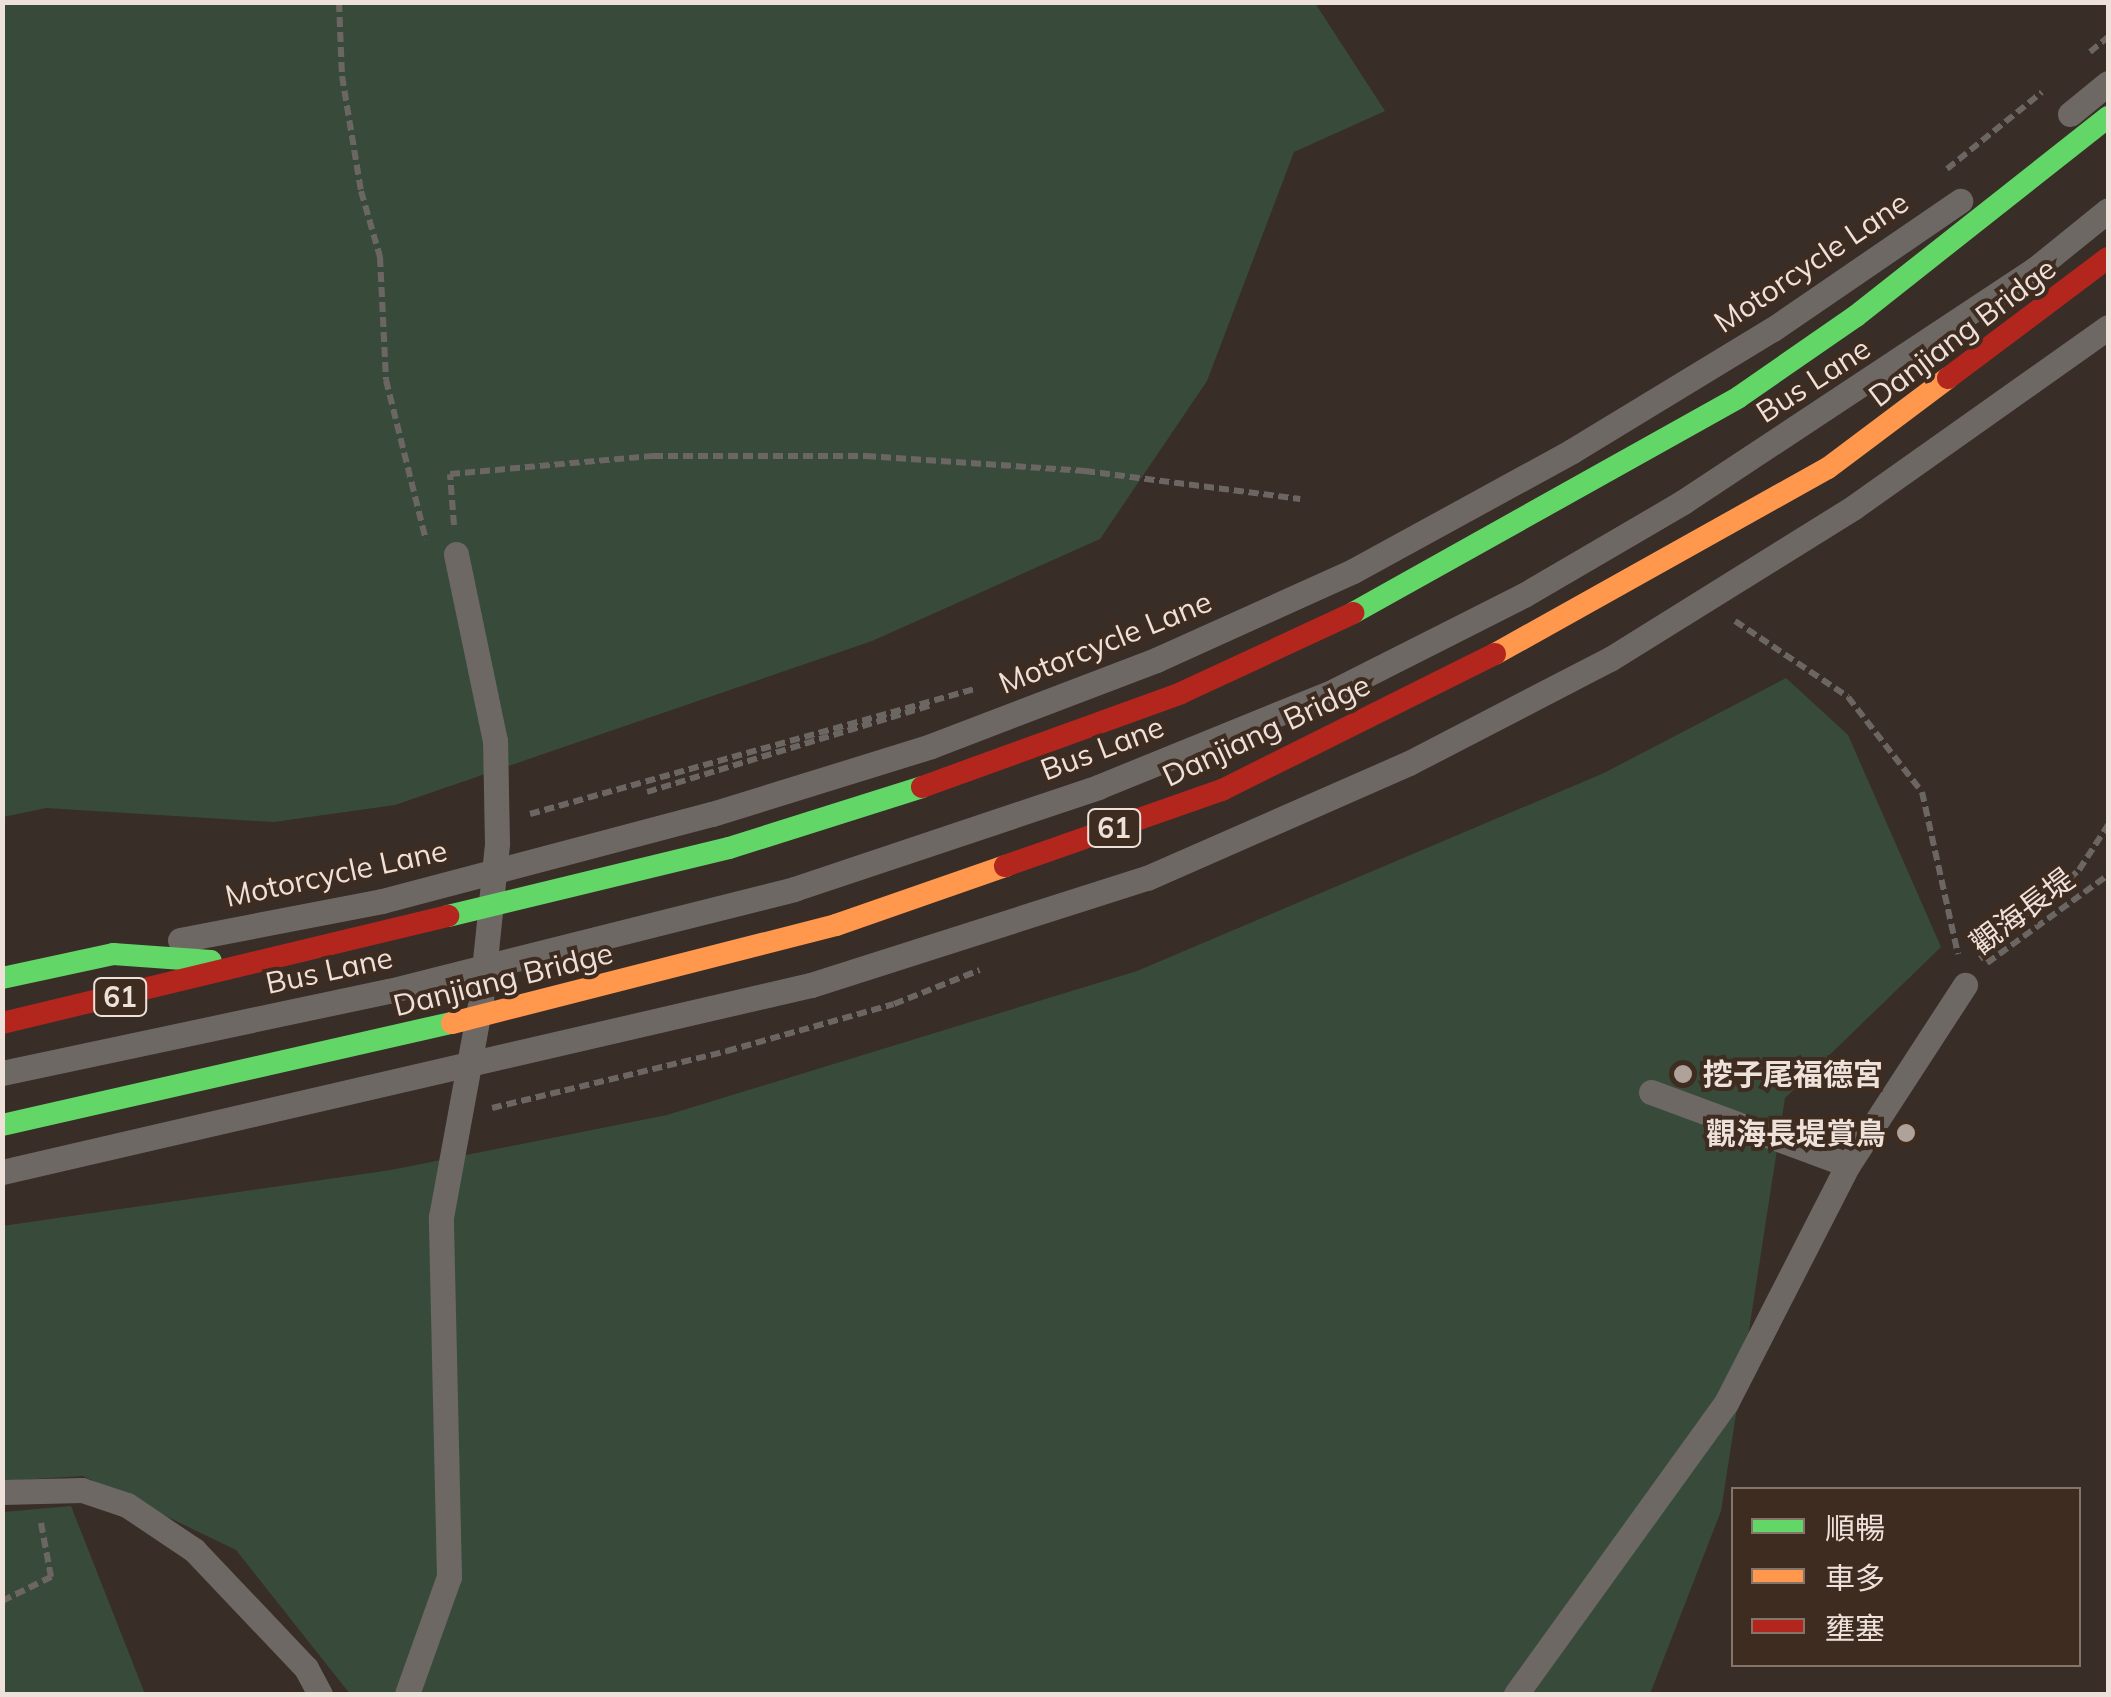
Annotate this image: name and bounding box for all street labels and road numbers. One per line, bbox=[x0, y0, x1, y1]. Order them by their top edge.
street label: Motorcycle Lane bbox=[1707, 184, 1915, 340]
street label: Danjiang Bridge bbox=[1861, 250, 2063, 414]
street label: Bus Lane bbox=[1749, 330, 1877, 430]
street label: Motorcycle Lane bbox=[994, 583, 1216, 701]
street label: Danjiang Bridge bbox=[1157, 666, 1375, 794]
street label: Bus Lane bbox=[1035, 708, 1169, 788]
road number: 61 bbox=[1086, 805, 1142, 851]
street label: Motorcycle Lane bbox=[222, 832, 450, 914]
street label: 觀海長堤 bbox=[1963, 861, 2081, 961]
street label: Danjiang Bridge bbox=[390, 934, 616, 1024]
street label: Bus Lane bbox=[262, 939, 396, 1001]
road number: 61 bbox=[92, 974, 148, 1020]

